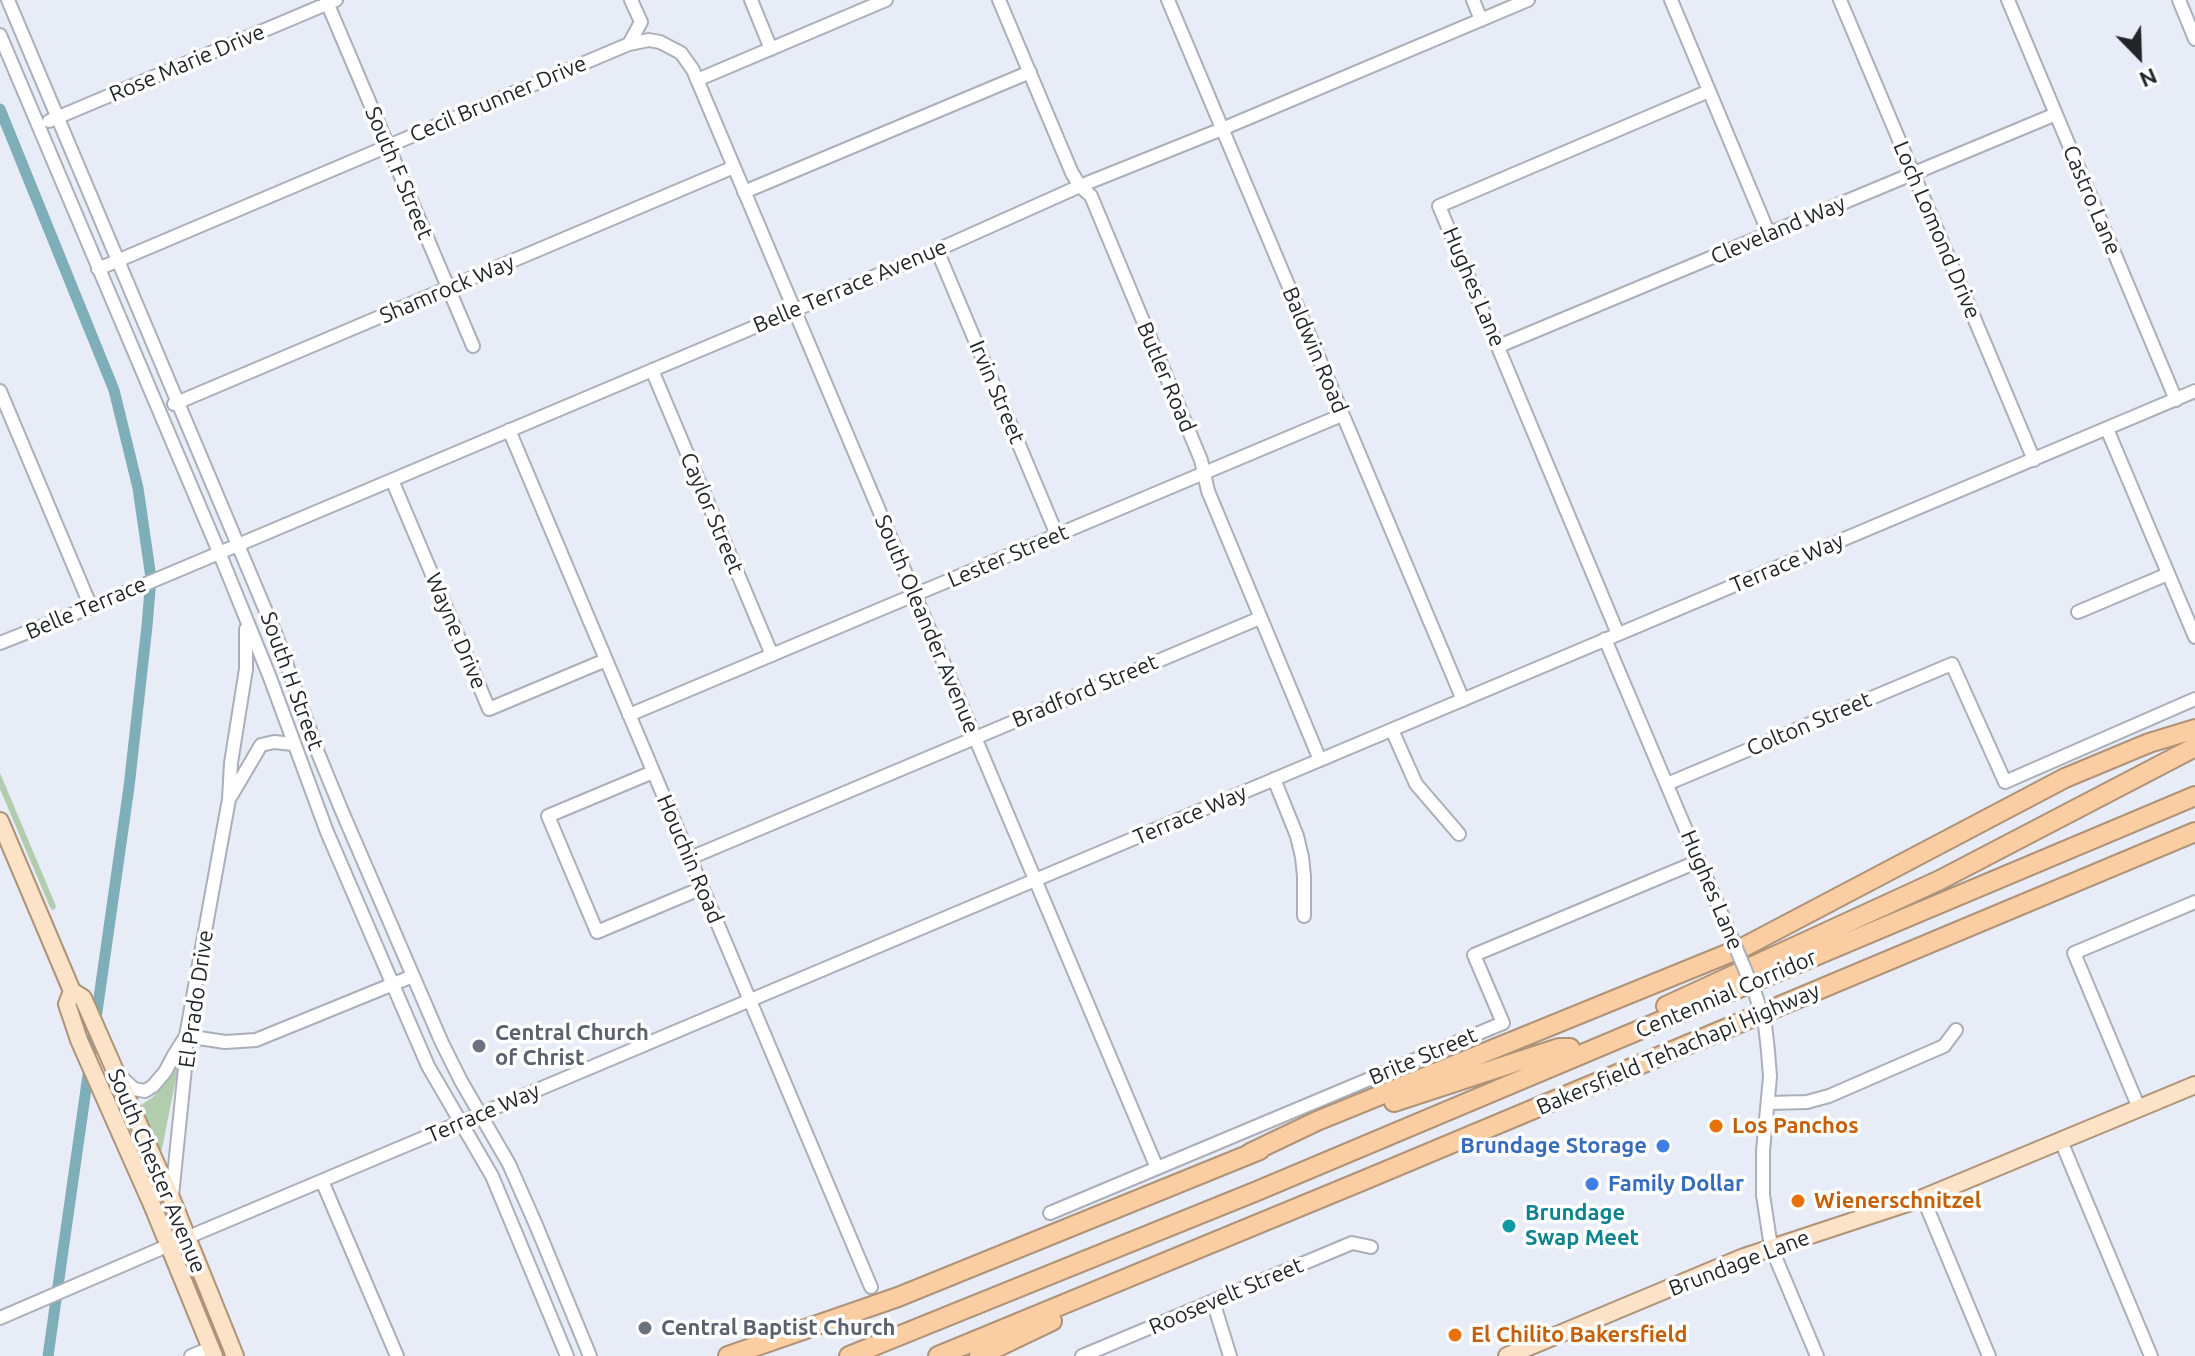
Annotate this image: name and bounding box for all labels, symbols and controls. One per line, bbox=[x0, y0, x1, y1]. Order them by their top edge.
north arrow bbox=[2099, 16, 2179, 96]
street label: Rose Marie Drive bbox=[105, 18, 269, 108]
street label: Cecil Brunner Drive bbox=[406, 50, 590, 148]
text: N bbox=[2136, 64, 2161, 93]
street label: South F Street bbox=[359, 103, 439, 243]
street label: Loch Lomond Drive bbox=[1888, 137, 1986, 323]
street label: Castro Lane bbox=[2057, 141, 2127, 259]
street label: Cleveland Way bbox=[1707, 190, 1849, 270]
street label: Hughes Lane bbox=[1437, 223, 1511, 351]
street label: Belle Terrace Avenue bbox=[749, 233, 951, 339]
street label: Shamrock Way bbox=[376, 249, 518, 329]
street label: Baldwin Road bbox=[1277, 283, 1353, 417]
street label: Butler Road bbox=[1131, 318, 1201, 436]
street label: Irvin Street bbox=[963, 336, 1031, 448]
street label: Caylor Street bbox=[675, 449, 749, 577]
street label: South Oleander Avenue bbox=[869, 511, 985, 737]
street label: Lester Street bbox=[944, 519, 1072, 593]
street label: Terrace Way bbox=[1726, 527, 1848, 599]
street label: Wayne Drive bbox=[420, 569, 492, 693]
street label: Belle Terrace bbox=[22, 571, 150, 645]
street label: South H Street bbox=[255, 608, 329, 754]
street label: Bradford Street bbox=[1008, 649, 1162, 733]
street label: Colton Street bbox=[1743, 686, 1875, 762]
street label: Terrace Way bbox=[1129, 779, 1251, 851]
street label: Houchin Road bbox=[651, 791, 729, 927]
street label: Hughes Lane bbox=[1675, 826, 1749, 954]
street label: El Prado Drive bbox=[173, 928, 219, 1070]
street label: Centennial Corridor bbox=[1632, 944, 1820, 1044]
street label: Bakersfield Tehachapi Highway bbox=[1532, 977, 1824, 1121]
place label: Central Church of Christ bbox=[495, 1020, 649, 1072]
street label: Brite Street bbox=[1365, 1021, 1481, 1091]
marker: Central Church of Christ bbox=[470, 1037, 488, 1055]
street label: South Chester Avenue bbox=[102, 1065, 212, 1277]
street label: Terrace Way bbox=[422, 1077, 544, 1149]
place label: Los Panchos bbox=[1732, 1113, 1859, 1139]
marker: Los Panchos bbox=[1707, 1117, 1725, 1135]
place label: Brundage Storage bbox=[1460, 1133, 1647, 1159]
marker: Brundage Storage bbox=[1654, 1137, 1672, 1155]
place label: Family Dollar bbox=[1608, 1171, 1744, 1197]
marker: Family Dollar bbox=[1583, 1175, 1601, 1193]
place label: Wienerschnitzel bbox=[1814, 1188, 1981, 1214]
marker: Wienerschnitzel bbox=[1789, 1192, 1807, 1210]
place label: Brundage Swap Meet bbox=[1525, 1200, 1639, 1252]
marker: Brundage Swap Meet bbox=[1500, 1217, 1518, 1235]
street label: Brundage Lane bbox=[1665, 1224, 1813, 1302]
street label: Roosevelt Street bbox=[1145, 1252, 1307, 1340]
place label: Central Baptist Church bbox=[661, 1315, 895, 1341]
marker: Central Baptist Church bbox=[636, 1319, 654, 1337]
place label: El Chilito Bakersfield bbox=[1471, 1322, 1687, 1348]
marker: El Chilito Bakersfield bbox=[1446, 1326, 1464, 1344]

